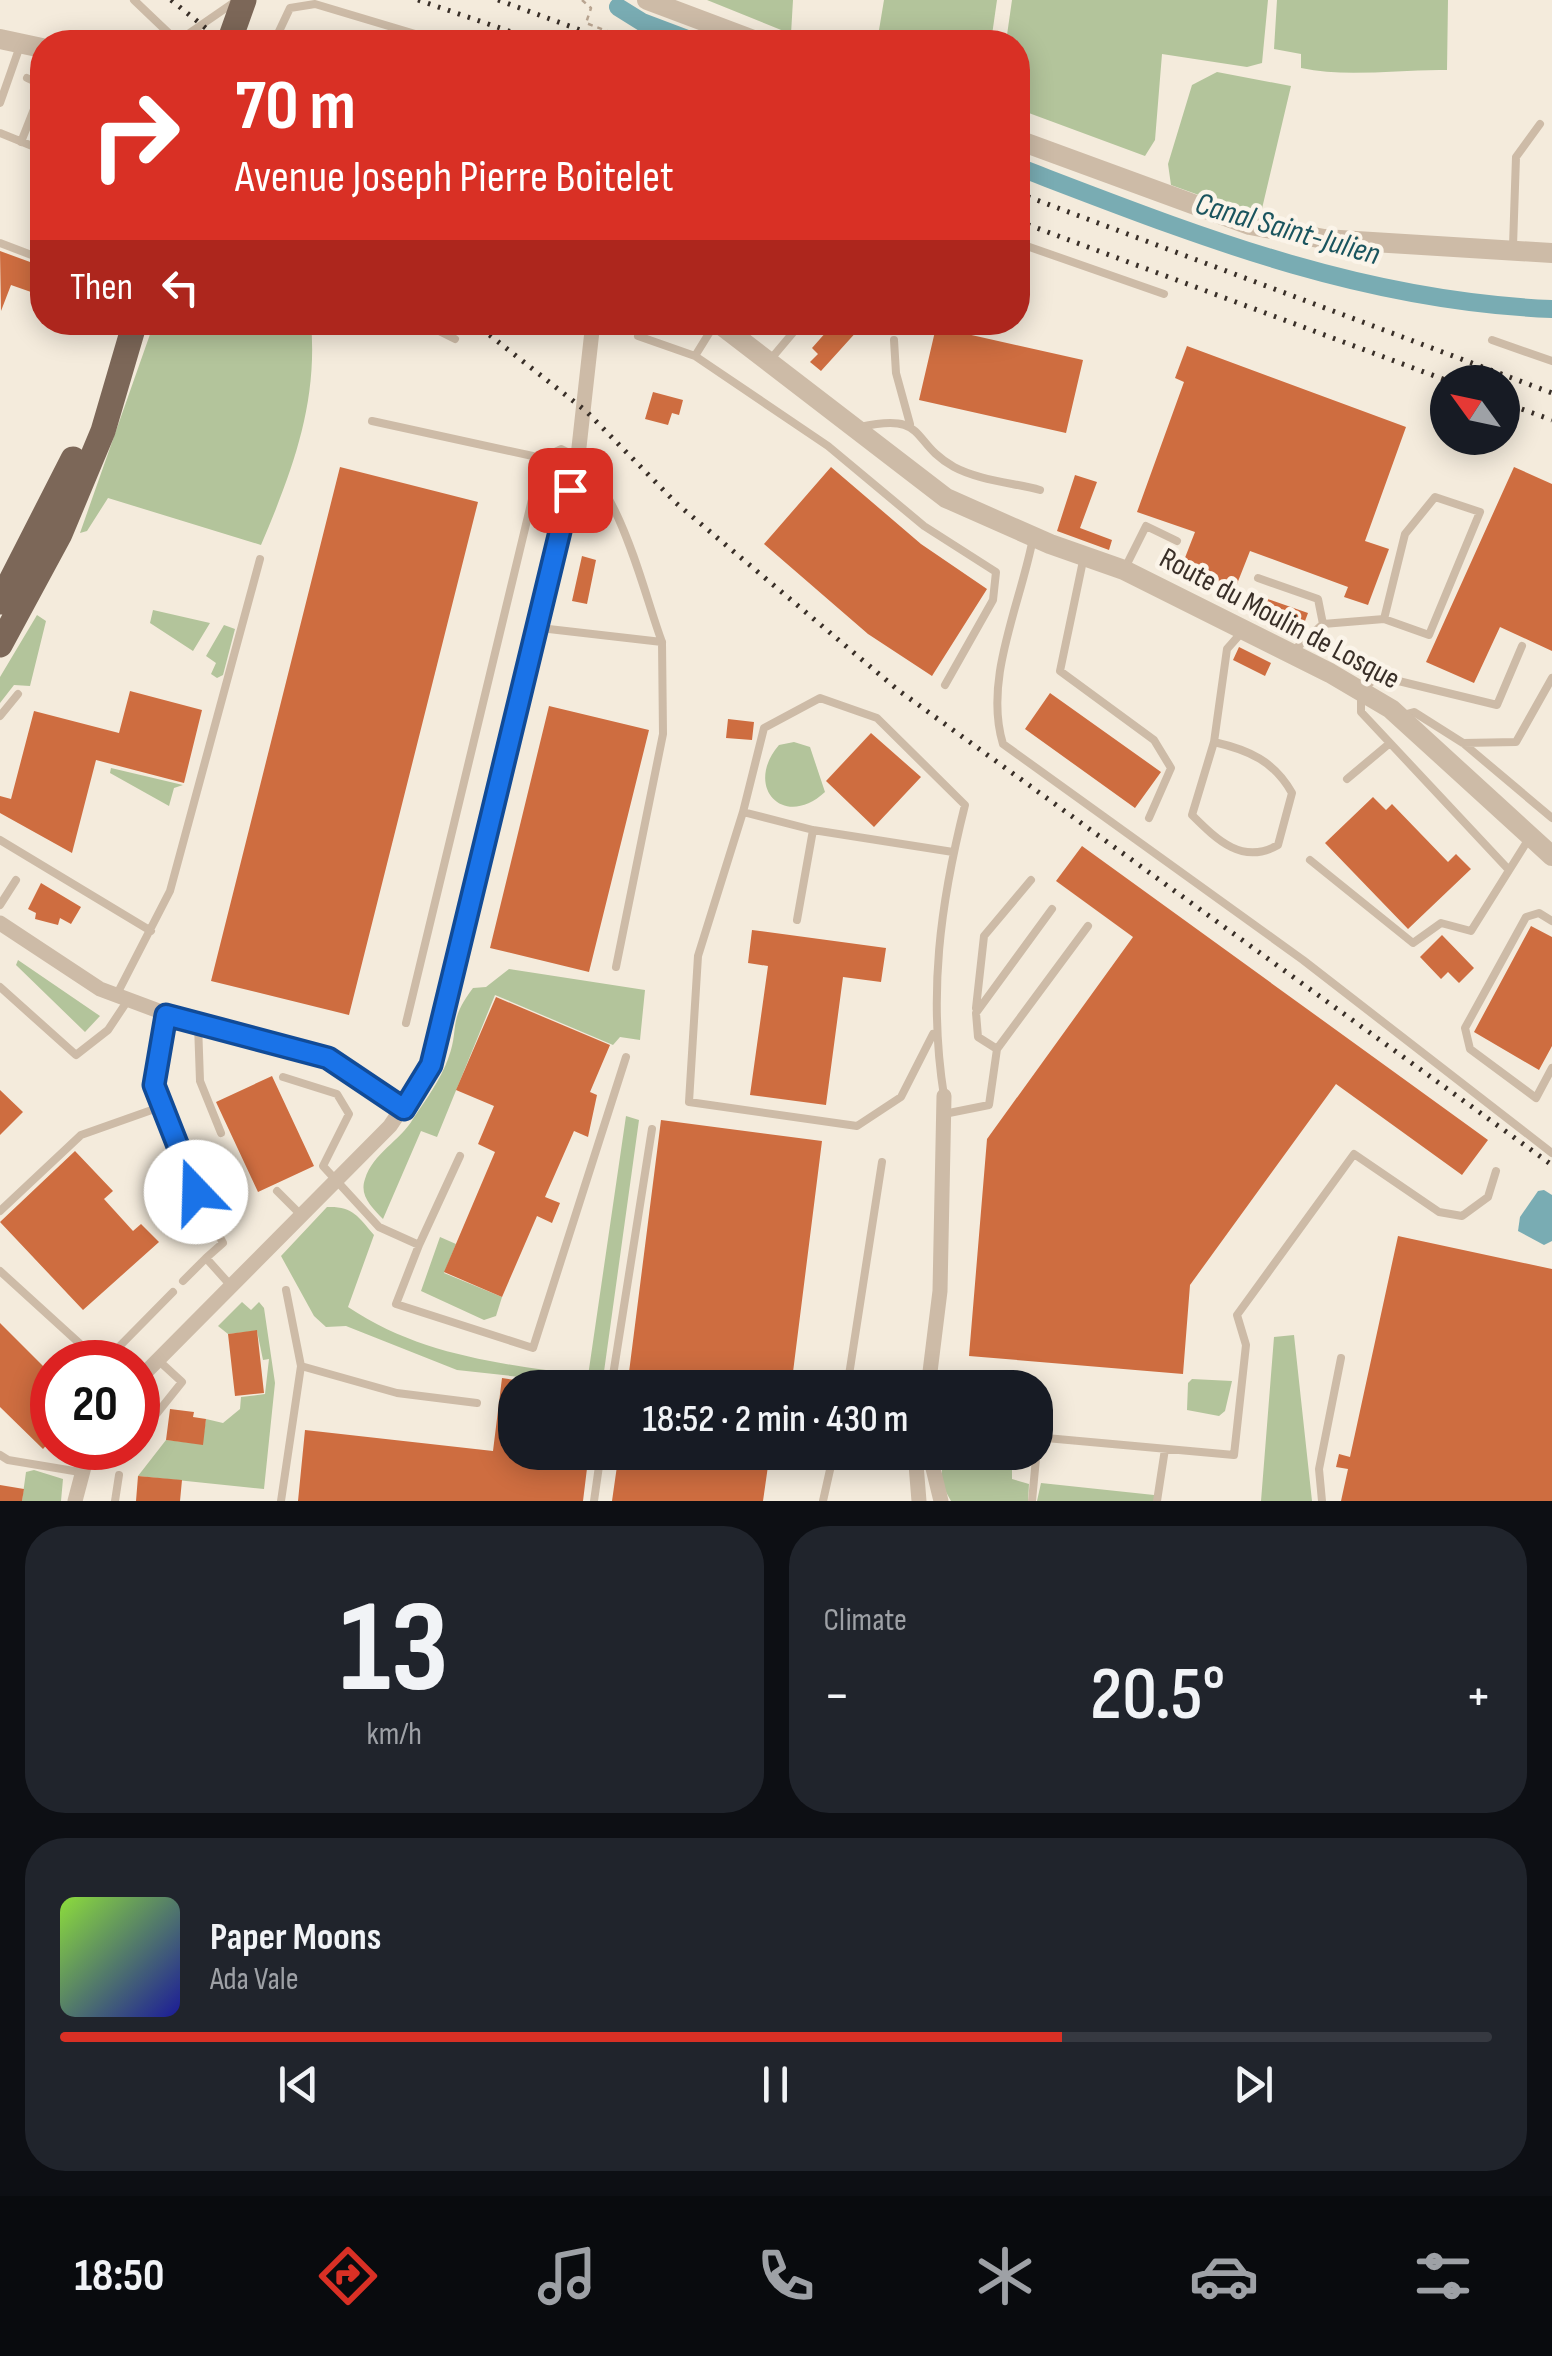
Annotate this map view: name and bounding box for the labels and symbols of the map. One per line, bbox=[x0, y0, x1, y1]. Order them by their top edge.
water label: Canal Saint-Julien bbox=[1191, 184, 1384, 274]
north arrow bbox=[1430, 365, 1520, 455]
pin bbox=[528, 448, 613, 533]
street label: Route du Moulin de Losque bbox=[1153, 540, 1406, 697]
position arrow bbox=[144, 1140, 248, 1244]
speed limit sign: 20 bbox=[30, 1340, 160, 1470]

